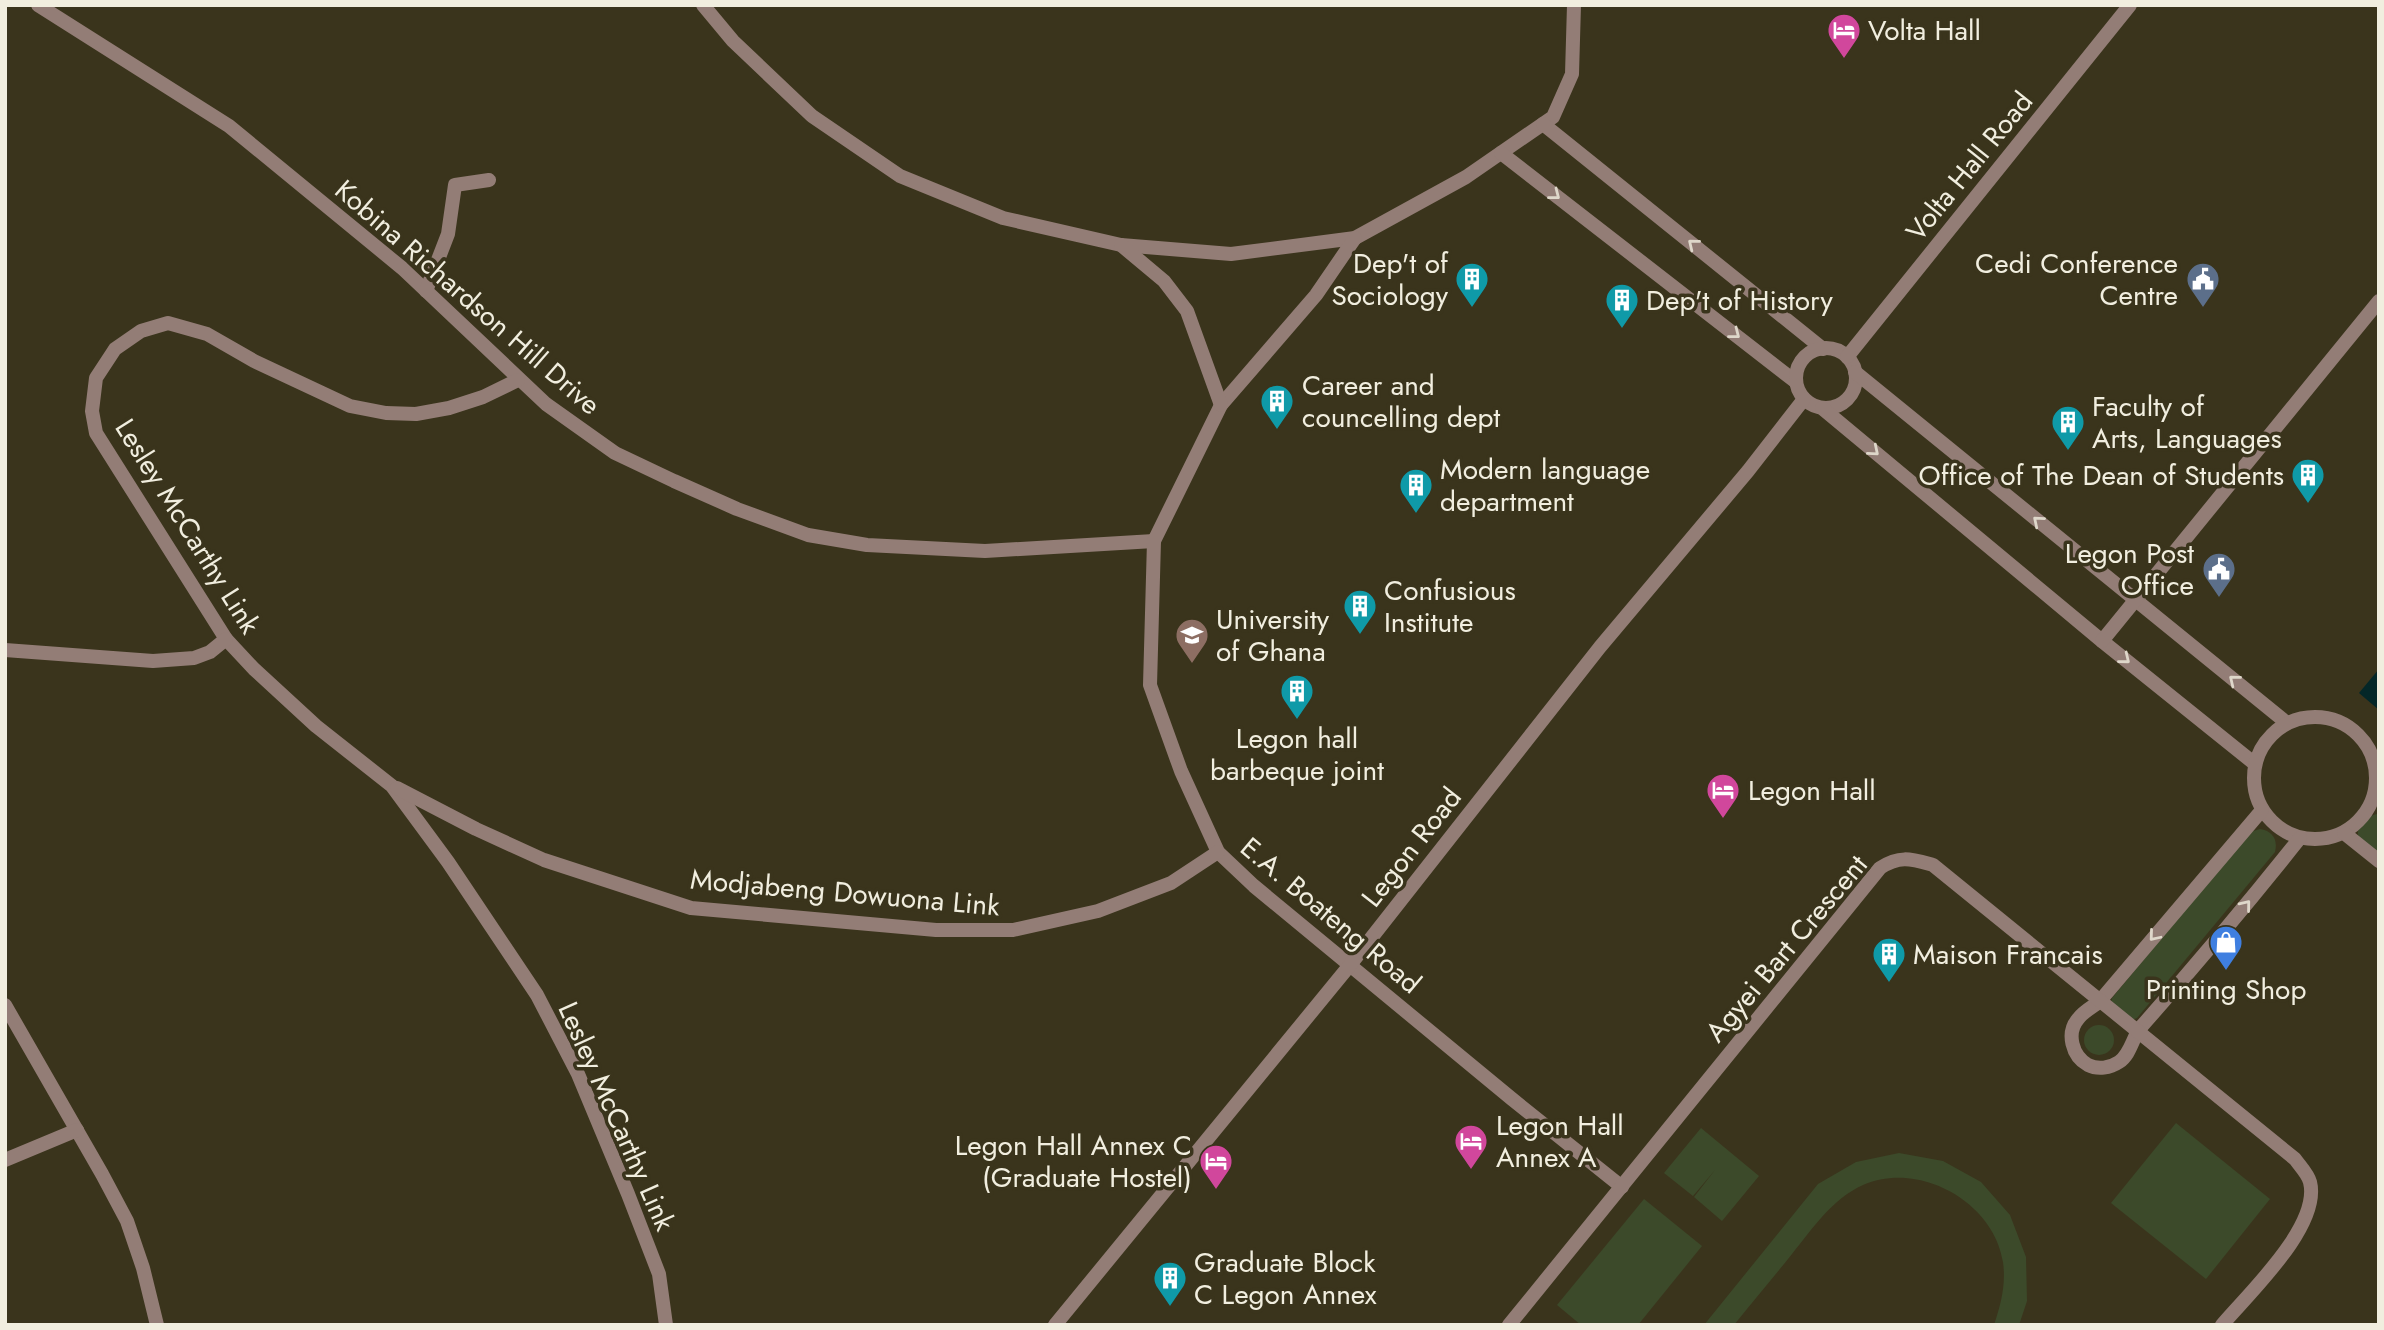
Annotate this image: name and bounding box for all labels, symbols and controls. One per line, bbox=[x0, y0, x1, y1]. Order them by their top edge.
place label: Volta Hall bbox=[1868, 10, 1981, 51]
hotel icon: Volta Hall bbox=[1825, 11, 1863, 60]
street label: Volta Hall Road bbox=[1896, 83, 2043, 250]
street label: Kobina Richardson Hill Drive bbox=[326, 170, 610, 425]
one-way arrow bbox=[1547, 187, 1560, 200]
one-way arrow bbox=[1688, 240, 1701, 253]
place label: Dep't of Sociology bbox=[1331, 243, 1449, 316]
place label: Cedi Conference Centre bbox=[1975, 243, 2178, 316]
building icon: Dep't of Sociology bbox=[1453, 260, 1491, 309]
public building icon: Cedi Conference Centre bbox=[2184, 260, 2222, 309]
place label: Dep't of History bbox=[1646, 280, 1833, 321]
building icon: Dep't of History bbox=[1603, 281, 1641, 330]
one-way arrow bbox=[1727, 326, 1740, 339]
place label: Career and councelling dept bbox=[1302, 365, 1500, 438]
building icon: Career and councelling dept bbox=[1258, 382, 1296, 431]
place label: Faculty of Arts, Languages bbox=[2092, 386, 2282, 459]
building icon: Faculty of Arts, Languages bbox=[2049, 403, 2087, 452]
street label: Lesley McCarthy Link bbox=[105, 411, 271, 642]
one-way arrow bbox=[1867, 443, 1879, 456]
place label: Modern language department bbox=[1440, 449, 1650, 522]
place label: Office of The Dean of Students bbox=[1919, 455, 2284, 496]
building icon: Office of The Dean of Students bbox=[2289, 456, 2327, 505]
building icon: Modern language department bbox=[1397, 466, 1435, 515]
one-way arrow bbox=[2034, 516, 2046, 529]
place label: Legon Post Office bbox=[2065, 533, 2194, 606]
public building icon: Legon Post Office bbox=[2200, 550, 2238, 599]
place label: Confusious Institute bbox=[1384, 570, 1516, 643]
building icon: Confusious Institute bbox=[1341, 587, 1379, 636]
place label: University of Ghana bbox=[1216, 599, 1330, 672]
school or university icon: University of Ghana bbox=[1173, 616, 1211, 665]
one-way arrow bbox=[2117, 651, 2129, 664]
building icon: Legon hall barbeque joint bbox=[1278, 672, 1316, 721]
one-way arrow bbox=[2229, 676, 2242, 688]
place label: Legon hall barbeque joint bbox=[1210, 718, 1384, 791]
place label: Legon Hall bbox=[1748, 770, 1876, 811]
hotel icon: Legon Hall bbox=[1704, 771, 1742, 820]
street label: Legon Road bbox=[1352, 779, 1471, 916]
street label: E.A. Boateng Road bbox=[1231, 827, 1430, 1003]
street label: Agyei Bart Crescent bbox=[1696, 845, 1877, 1051]
street label: Modjabeng Dowuona Link bbox=[689, 859, 1002, 926]
one-way arrow bbox=[2238, 901, 2251, 913]
shop icon: Printing Shop bbox=[2207, 923, 2245, 972]
one-way arrow bbox=[2150, 928, 2162, 941]
place label: Maison Francais bbox=[1913, 934, 2103, 975]
building icon: Maison Francais bbox=[1870, 935, 1908, 984]
place label: Printing Shop bbox=[2146, 969, 2306, 1010]
street label: Lesley McCarthy Link bbox=[548, 995, 686, 1238]
place label: Legon Hall Annex A bbox=[1496, 1105, 1624, 1178]
hotel icon: Legon Hall Annex A bbox=[1452, 1122, 1490, 1171]
place label: Legon Hall Annex C (Graduate Hostel) bbox=[955, 1125, 1192, 1198]
hotel icon: Legon Hall Annex C (Graduate Hostel) bbox=[1197, 1142, 1235, 1191]
place label: Graduate Block C Legon Annex bbox=[1194, 1242, 1377, 1315]
building icon: Graduate Block C Legon Annex bbox=[1151, 1259, 1189, 1308]

